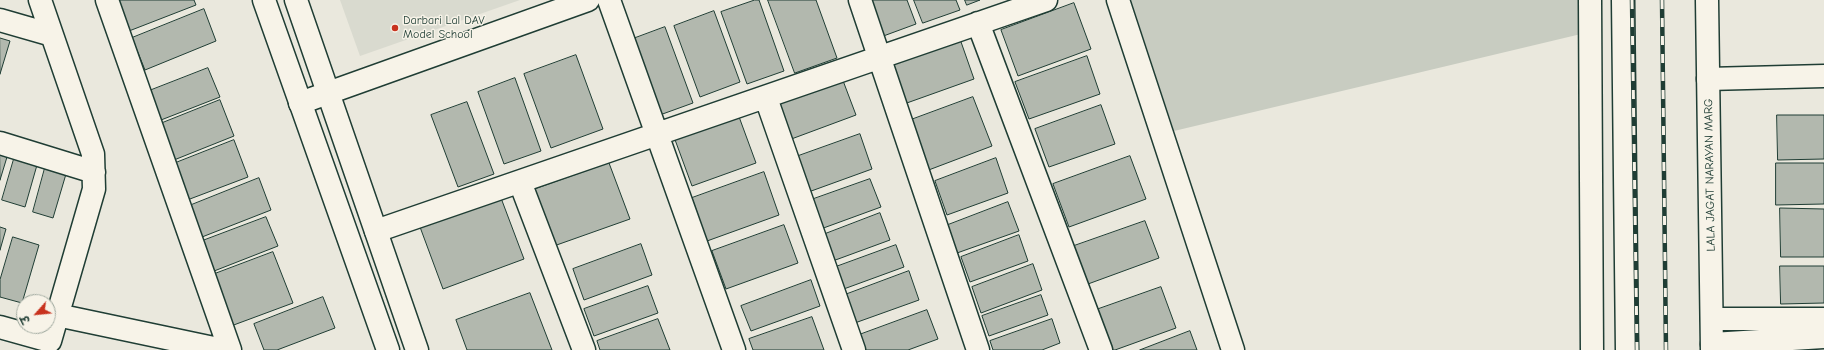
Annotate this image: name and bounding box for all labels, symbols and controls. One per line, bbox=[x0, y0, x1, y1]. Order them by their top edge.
place label: Darbari Lal DAV Model School bbox=[403, 14, 485, 42]
marker: Darbari Lal DAV Model School bbox=[390, 23, 400, 33]
street label: LALA JAGAT NARAYAN MARG bbox=[1701, 98, 1719, 252]
north arrow bbox=[16, 294, 56, 334]
text: उ bbox=[18, 313, 33, 325]

